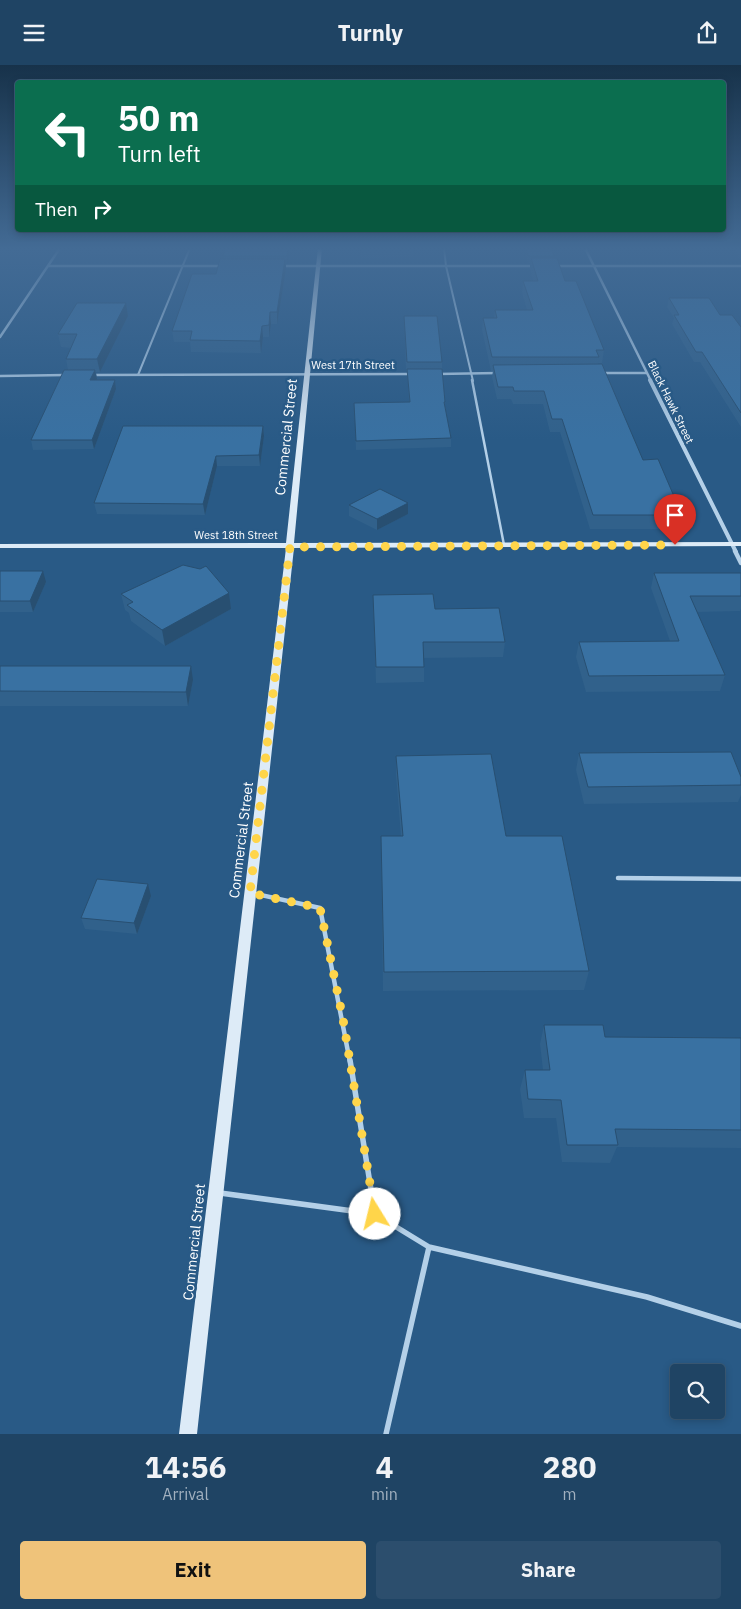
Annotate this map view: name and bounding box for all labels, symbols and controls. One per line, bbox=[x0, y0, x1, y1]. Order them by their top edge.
text: Turnly bbox=[338, 18, 403, 47]
icon: menu bbox=[20, 19, 48, 47]
icon: share bbox=[693, 19, 721, 47]
text: 50 m bbox=[118, 95, 200, 141]
icon: left bbox=[35, 100, 100, 165]
text: Turn left bbox=[118, 139, 201, 168]
icon: right bbox=[88, 195, 116, 223]
text: Then bbox=[35, 197, 78, 221]
street label: West 17th Street bbox=[311, 358, 395, 372]
street label: Black Hawk Street bbox=[645, 358, 697, 446]
street label: Commercial Street bbox=[271, 378, 301, 496]
pin bbox=[654, 494, 696, 545]
icon: arrive bbox=[661, 501, 689, 529]
street label: West 18th Street bbox=[194, 528, 278, 542]
street label: Commercial Street bbox=[225, 781, 257, 899]
street label: Commercial Street bbox=[179, 1183, 209, 1301]
position arrow bbox=[348, 1187, 400, 1239]
map controls bbox=[670, 1364, 725, 1419]
button: search bbox=[670, 1364, 725, 1419]
text: 14:56 bbox=[145, 1447, 226, 1486]
text: 4 bbox=[375, 1447, 393, 1486]
text: 280 bbox=[542, 1447, 596, 1486]
text: Arrival bbox=[162, 1484, 209, 1504]
text: min bbox=[371, 1484, 398, 1504]
text: m bbox=[562, 1484, 576, 1504]
button: Exit bbox=[20, 1541, 366, 1599]
button: Share bbox=[376, 1541, 721, 1599]

